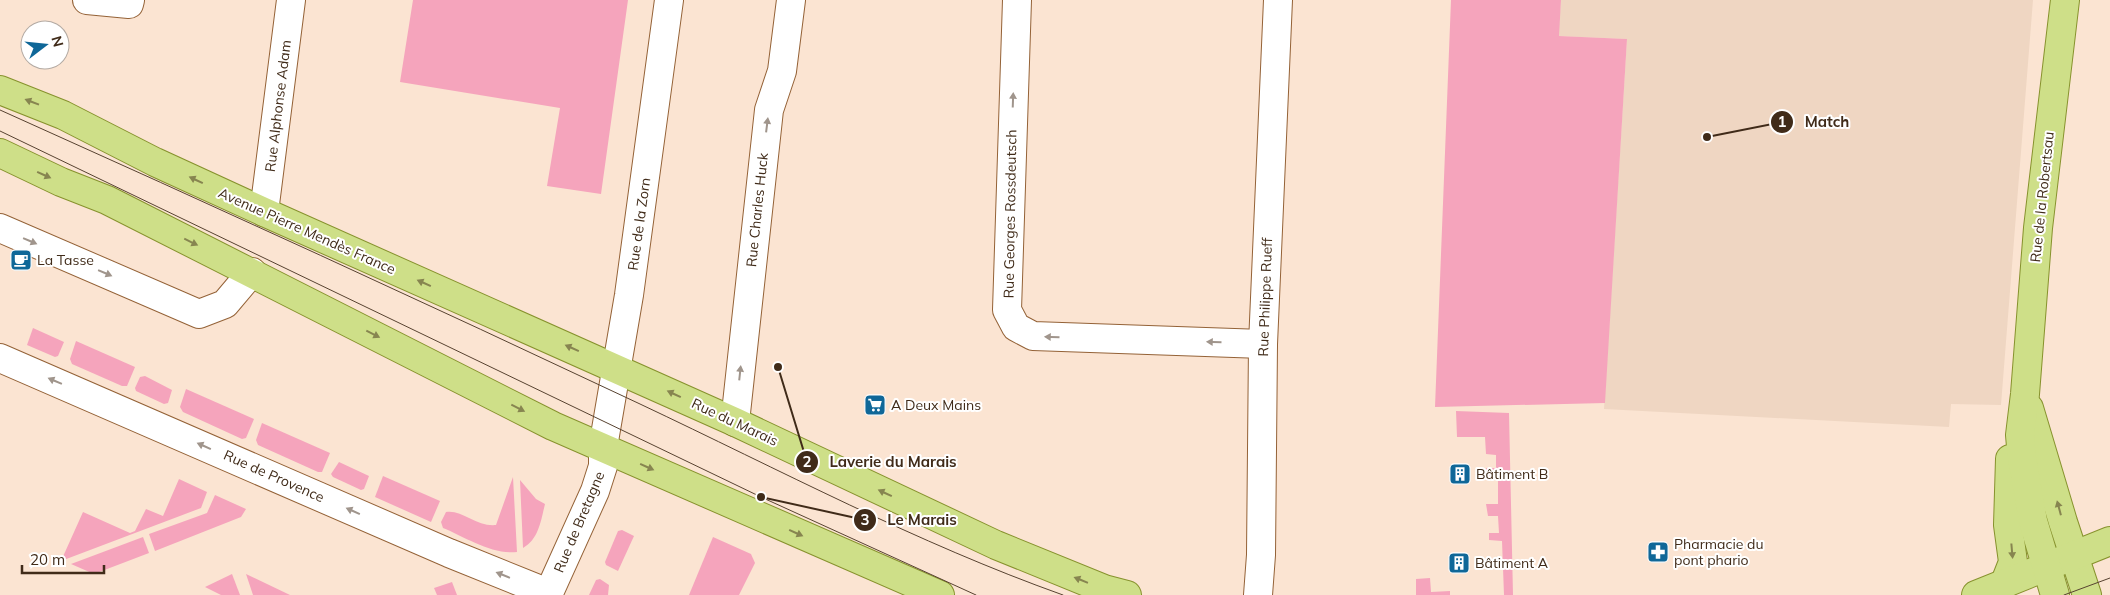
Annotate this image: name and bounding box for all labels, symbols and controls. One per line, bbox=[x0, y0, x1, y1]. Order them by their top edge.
north arrow bbox=[20, 20, 70, 70]
text: N bbox=[47, 34, 68, 49]
street label: Rue Alphonse Adam bbox=[261, 39, 295, 173]
one-way arrow bbox=[1009, 92, 1017, 108]
one-way arrow bbox=[24, 98, 39, 106]
callout: Match bbox=[1769, 107, 1859, 137]
text: 1 bbox=[1777, 112, 1787, 131]
text: Match bbox=[1805, 112, 1849, 131]
one-way arrow bbox=[763, 117, 771, 133]
street label: Rue Georges Rossdeutsch bbox=[1000, 129, 1020, 299]
street label: Rue de la Robertsau bbox=[2026, 131, 2058, 263]
street label: Rue Charles Huck bbox=[742, 151, 772, 268]
one-way arrow bbox=[37, 171, 51, 179]
one-way arrow bbox=[188, 176, 203, 185]
street label: Rue de la Zorn bbox=[624, 176, 654, 272]
street label: Avenue Pierre Mendès France bbox=[216, 184, 398, 278]
one-way arrow bbox=[23, 237, 37, 245]
street label: Rue Philippe Rueff bbox=[1254, 237, 1276, 357]
one-way arrow bbox=[184, 238, 199, 246]
cafe icon: La Tasse bbox=[9, 248, 33, 272]
place label: La Tasse bbox=[37, 251, 94, 269]
one-way arrow bbox=[98, 269, 112, 277]
one-way arrow bbox=[417, 278, 431, 286]
one-way arrow bbox=[366, 330, 380, 338]
one-way arrow bbox=[1043, 332, 1059, 340]
one-way arrow bbox=[1206, 338, 1222, 346]
one-way arrow bbox=[565, 344, 579, 352]
one-way arrow bbox=[736, 365, 744, 381]
one-way arrow bbox=[48, 377, 62, 385]
one-way arrow bbox=[667, 390, 681, 398]
supermarket icon: A Deux Mains bbox=[863, 393, 887, 417]
street label: Rue du Marais bbox=[689, 394, 781, 450]
place label: A Deux Mains bbox=[891, 396, 981, 414]
one-way arrow bbox=[511, 404, 525, 412]
one-way arrow bbox=[197, 442, 211, 450]
street label: Rue de Provence bbox=[221, 446, 327, 506]
callout: Laverie du Marais bbox=[795, 447, 967, 477]
text: 2 bbox=[802, 452, 812, 471]
text: Laverie du Marais bbox=[829, 452, 957, 471]
building icon: Bâtiment B bbox=[1448, 462, 1472, 486]
one-way arrow bbox=[640, 463, 654, 471]
place label: Bâtiment B bbox=[1476, 465, 1548, 483]
street label: Rue de Bretagne bbox=[550, 469, 608, 575]
one-way arrow bbox=[878, 488, 892, 496]
one-way arrow bbox=[2054, 500, 2062, 515]
callout: Le Marais bbox=[853, 505, 967, 535]
one-way arrow bbox=[346, 507, 360, 515]
text: 3 bbox=[860, 510, 870, 529]
text: Le Marais bbox=[887, 510, 957, 529]
one-way arrow bbox=[789, 530, 803, 538]
place label: Pharmacie du pont phario bbox=[1674, 535, 1764, 569]
pharmacy icon: Pharmacie du pont phario bbox=[1646, 540, 1670, 564]
scale bar bbox=[22, 542, 105, 574]
one-way arrow bbox=[2008, 543, 2016, 559]
text: 20 m bbox=[30, 550, 65, 569]
building icon: Bâtiment A bbox=[1447, 551, 1471, 575]
place label: Bâtiment A bbox=[1475, 554, 1549, 572]
one-way arrow bbox=[495, 571, 510, 578]
one-way arrow bbox=[1073, 576, 1088, 584]

